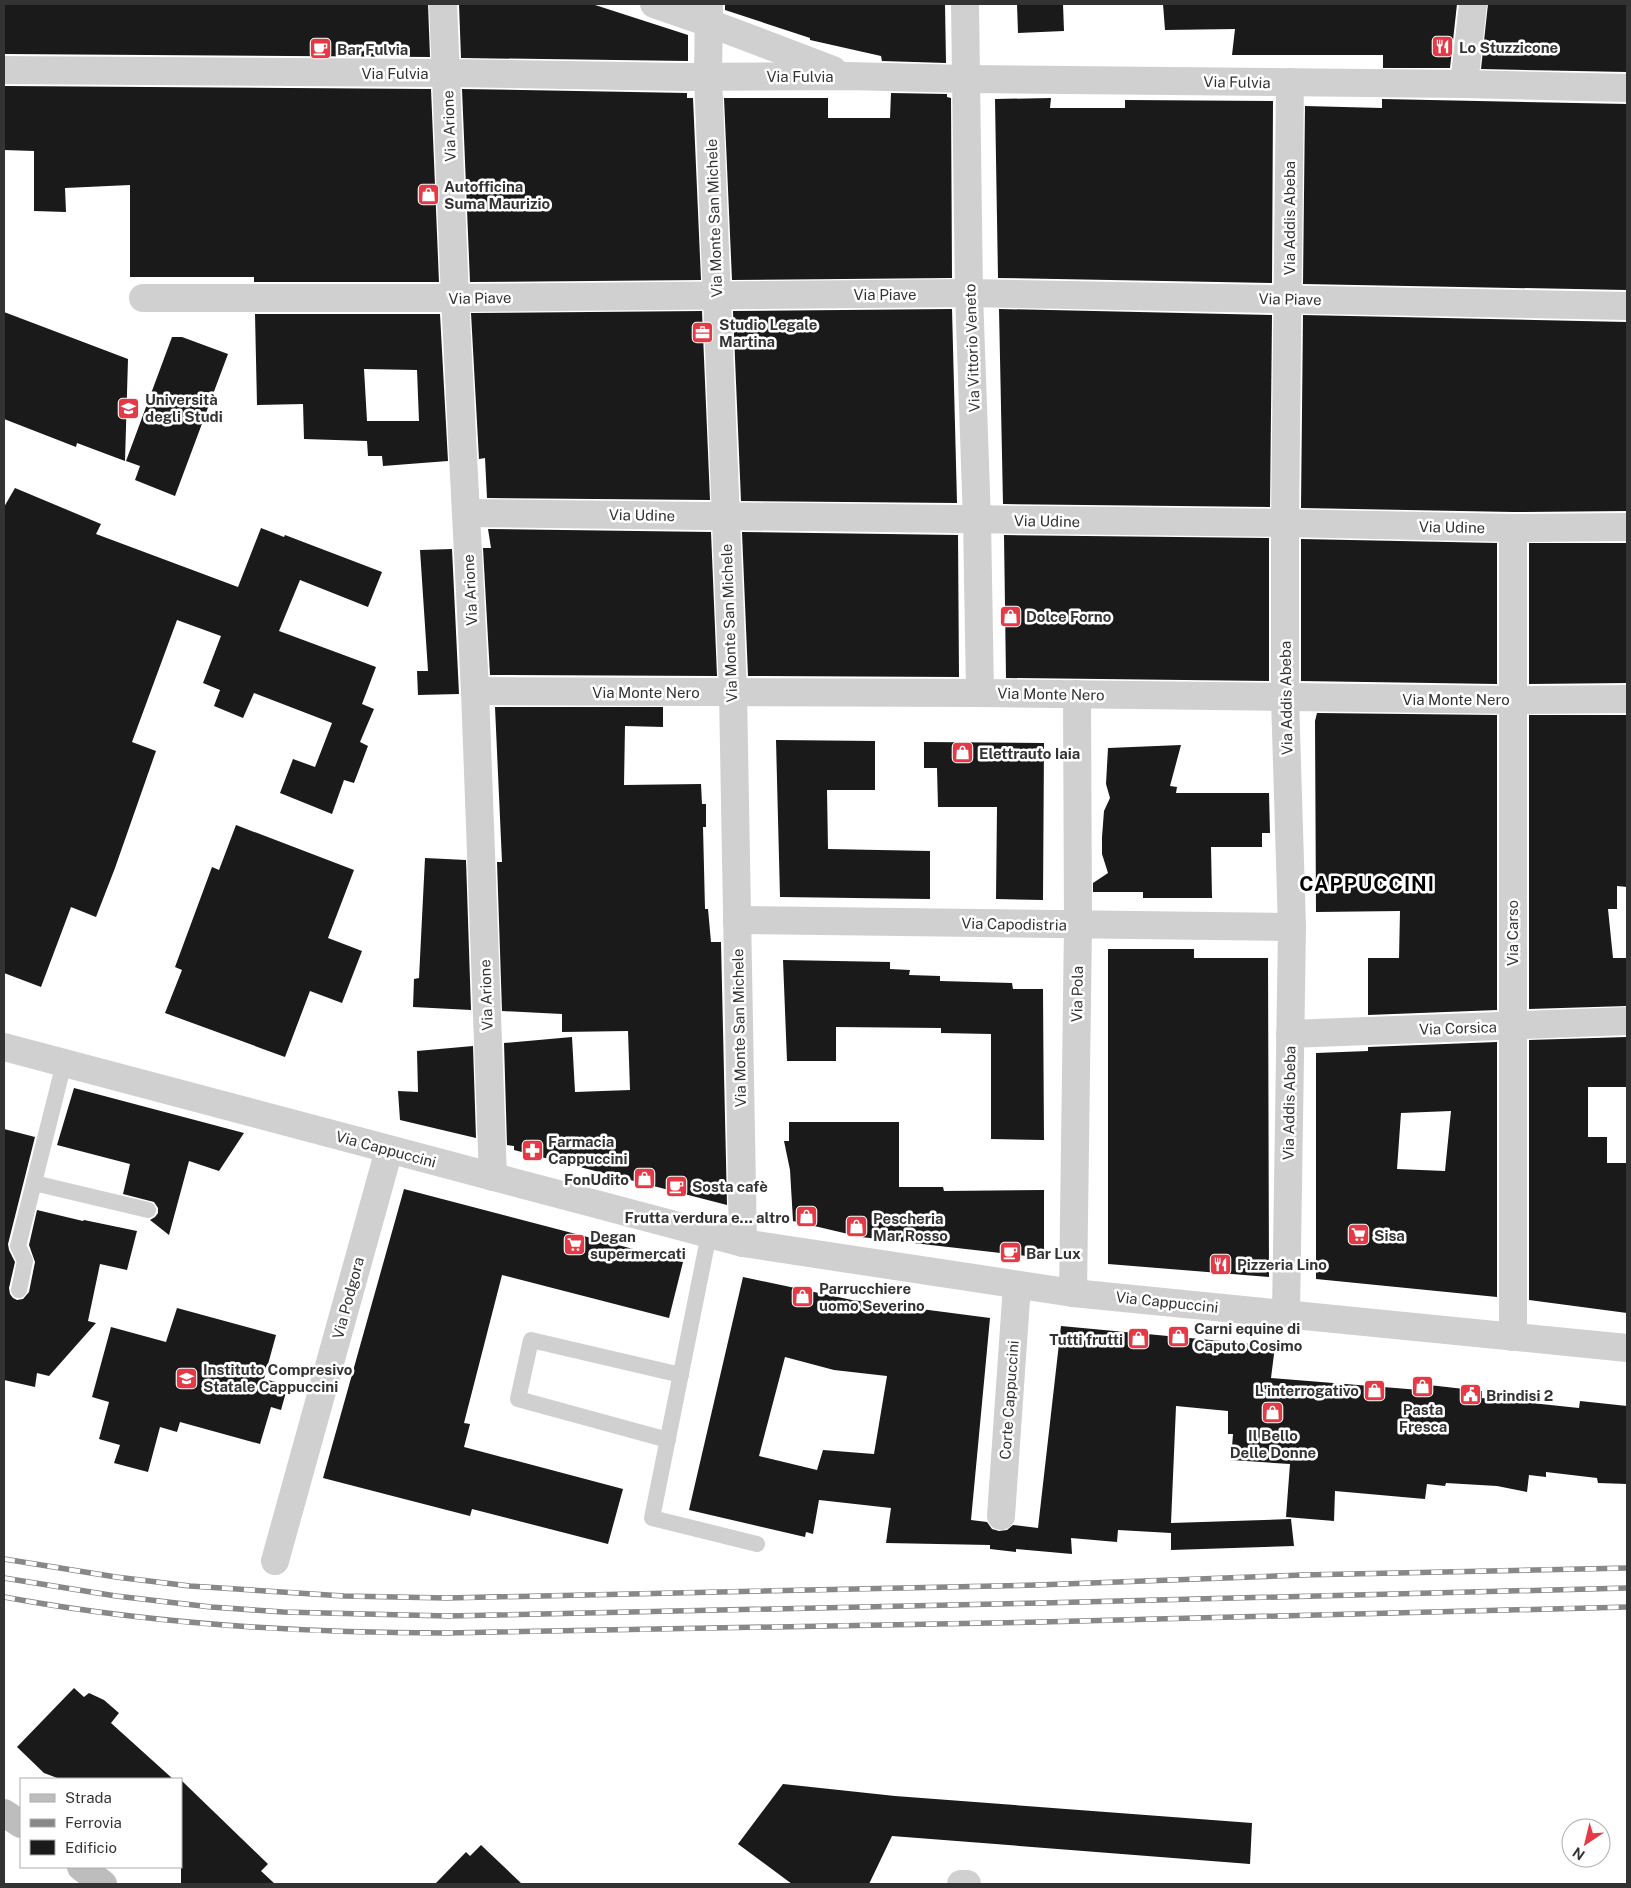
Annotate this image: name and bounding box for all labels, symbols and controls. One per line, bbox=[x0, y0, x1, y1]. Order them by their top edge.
restaurant icon: Lo Stuzzicone bbox=[1431, 35, 1455, 59]
cafe icon: Bar Fulvia bbox=[309, 37, 333, 61]
place label: Lo Stuzzicone bbox=[1459, 39, 1558, 56]
place label: Bar Fulvia bbox=[337, 41, 408, 58]
street label: Via Fulvia bbox=[361, 65, 429, 82]
street label: Via Fulvia bbox=[766, 68, 834, 85]
street label: Via Fulvia bbox=[1203, 73, 1271, 91]
street label: Via Arione bbox=[439, 90, 459, 162]
street label: Via Monte San Michele bbox=[703, 138, 725, 298]
street label: Via Addis Abeba bbox=[1281, 161, 1298, 275]
place label: Autofficina Suma Maurizio bbox=[444, 178, 550, 212]
shop icon: Autofficina Suma Maurizio bbox=[416, 183, 440, 207]
street label: Via Vittorio Veneto bbox=[961, 283, 983, 413]
street label: Via Piave bbox=[854, 286, 916, 303]
street label: Via Piave bbox=[448, 289, 512, 307]
street label: Via Piave bbox=[1258, 290, 1322, 308]
place label: Studio Legale Martina bbox=[719, 316, 817, 350]
office icon: Studio Legale Martina bbox=[691, 321, 715, 345]
place label: Università degli Studi bbox=[145, 391, 223, 425]
school or university icon: Università degli Studi bbox=[117, 396, 141, 420]
street label: Via Udine bbox=[609, 506, 675, 524]
street label: Via Udine bbox=[1014, 512, 1080, 530]
street label: Via Udine bbox=[1419, 518, 1485, 536]
street label: Via Monte San Michele bbox=[718, 543, 740, 703]
street label: Via Arione bbox=[460, 554, 480, 626]
shop icon: Dolce Forno bbox=[998, 604, 1022, 628]
place label: Dolce Forno bbox=[1026, 608, 1112, 625]
street label: Via Addis Abeba bbox=[1277, 641, 1295, 755]
street label: Via Monte Nero bbox=[592, 684, 700, 701]
street label: Via Monte Nero bbox=[997, 685, 1105, 703]
street label: Via Monte Nero bbox=[1402, 691, 1510, 708]
shop icon: Elettrauto Iaia bbox=[951, 741, 975, 765]
place label: Elettrauto Iaia bbox=[979, 745, 1080, 762]
district label: CAPPUCCINI bbox=[1299, 872, 1435, 896]
street label: Via Carso bbox=[1504, 900, 1521, 966]
street label: Via Capodistria bbox=[961, 915, 1067, 933]
street label: Via Monte San Michele bbox=[729, 948, 749, 1108]
street label: Via Arione bbox=[476, 959, 496, 1031]
street label: Via Pola bbox=[1068, 966, 1086, 1022]
street label: Via Corsica bbox=[1419, 1018, 1497, 1038]
street label: Via Addis Abeba bbox=[1280, 1046, 1298, 1160]
street label: Via Cappuccini bbox=[334, 1127, 438, 1171]
place label: Farmacia Cappuccini bbox=[548, 1133, 627, 1167]
pharmacy icon: Farmacia Cappuccini bbox=[520, 1138, 544, 1162]
shop icon: FonUdito bbox=[633, 1167, 657, 1191]
place label: FonUdito bbox=[564, 1171, 629, 1188]
cafe icon: Sosta cafè bbox=[664, 1174, 688, 1198]
place label: Sosta cafè bbox=[692, 1178, 768, 1195]
shop icon: Frutta verdura e... altro bbox=[794, 1205, 818, 1229]
place label: Frutta verdura e... altro bbox=[625, 1209, 790, 1226]
place label: Pescheria Mar Rosso bbox=[873, 1210, 948, 1244]
shop icon: Pescheria Mar Rosso bbox=[845, 1215, 869, 1239]
supermarket icon: Sisa bbox=[1346, 1223, 1370, 1247]
place label: Sisa bbox=[1374, 1227, 1405, 1244]
place label: Degan supermercati bbox=[590, 1228, 686, 1262]
supermarket icon: Degan supermercati bbox=[562, 1233, 586, 1257]
cafe icon: Bar Lux bbox=[998, 1241, 1022, 1265]
place label: Bar Lux bbox=[1026, 1245, 1081, 1262]
restaurant icon: Pizzeria Lino bbox=[1209, 1252, 1233, 1276]
street label: Via Podgora bbox=[329, 1255, 367, 1341]
place label: Pizzeria Lino bbox=[1237, 1256, 1327, 1273]
place label: Parrucchiere uomo Severino bbox=[819, 1280, 925, 1314]
shop icon: Parrucchiere uomo Severino bbox=[791, 1285, 815, 1309]
street label: Via Cappuccini bbox=[1115, 1288, 1219, 1316]
place label: Carni equine di Caputo Cosimo bbox=[1194, 1320, 1303, 1354]
shop icon: Carni equine di Caputo Cosimo bbox=[1166, 1325, 1190, 1349]
shop icon: Tutti frutti bbox=[1127, 1327, 1151, 1351]
place label: Tutti frutti bbox=[1049, 1331, 1123, 1348]
street label: Corte Cappuccini bbox=[996, 1340, 1022, 1460]
place label: Instituto Compresivo Statale Cappuccini bbox=[203, 1361, 353, 1395]
school or university icon: Instituto Compresivo Statale Cappuccini bbox=[175, 1366, 199, 1390]
shop icon: Pasta Fresca bbox=[1411, 1374, 1435, 1398]
shop icon: L'interrogativo bbox=[1363, 1378, 1387, 1402]
place label: L'interrogativo bbox=[1255, 1382, 1359, 1399]
public building icon: Brindisi 2 bbox=[1458, 1383, 1482, 1407]
place label: Brindisi 2 bbox=[1486, 1387, 1553, 1404]
shop icon: Il Bello Delle Donne bbox=[1261, 1400, 1285, 1424]
place label: Pasta Fresca bbox=[1399, 1401, 1447, 1435]
place label: Il Bello Delle Donne bbox=[1230, 1427, 1316, 1461]
legend bbox=[20, 1778, 182, 1868]
text: Strada bbox=[65, 1789, 112, 1806]
text: Ferrovia bbox=[65, 1814, 122, 1831]
north arrow bbox=[1561, 1818, 1611, 1868]
text: Edificio bbox=[65, 1839, 117, 1856]
text: N bbox=[1569, 1844, 1588, 1863]

